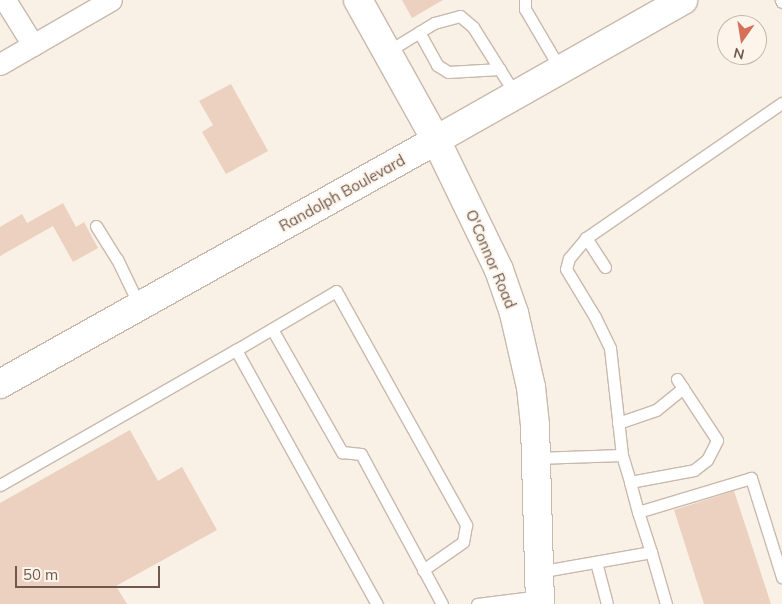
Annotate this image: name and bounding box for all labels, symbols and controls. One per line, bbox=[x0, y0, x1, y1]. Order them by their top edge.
north arrow bbox=[717, 15, 767, 65]
text: N bbox=[732, 44, 746, 64]
street label: Randolph Boulevard bbox=[276, 151, 408, 235]
street label: O'Connor Road bbox=[462, 207, 520, 311]
scale bar bbox=[18, 556, 162, 588]
text: 50 m bbox=[23, 565, 58, 584]

